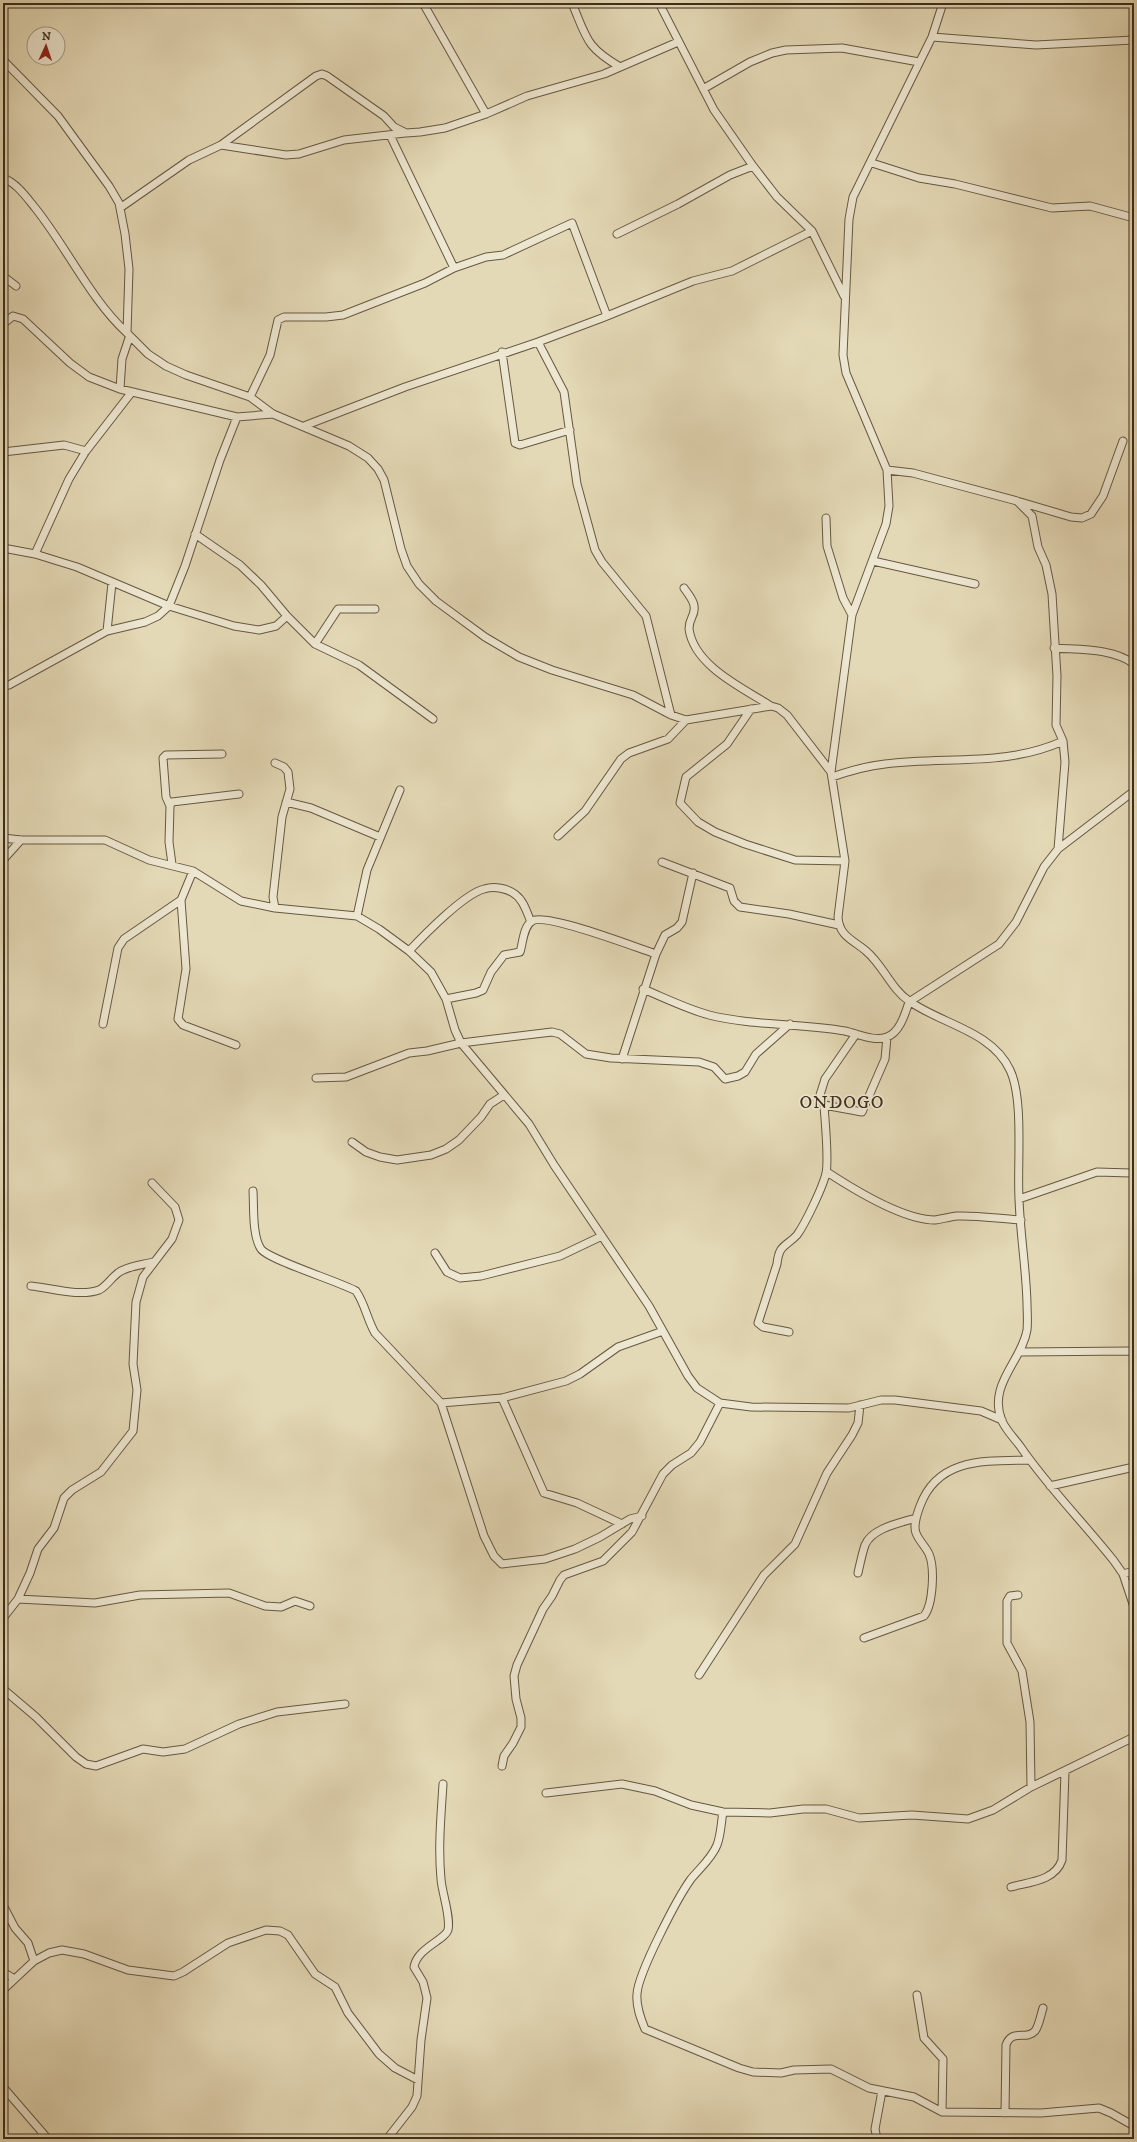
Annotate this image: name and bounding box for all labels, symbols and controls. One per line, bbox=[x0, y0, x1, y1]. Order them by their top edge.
north arrow bbox=[26, 26, 66, 66]
text: N bbox=[42, 30, 51, 44]
district label: ONDOGO bbox=[800, 1092, 884, 1114]

